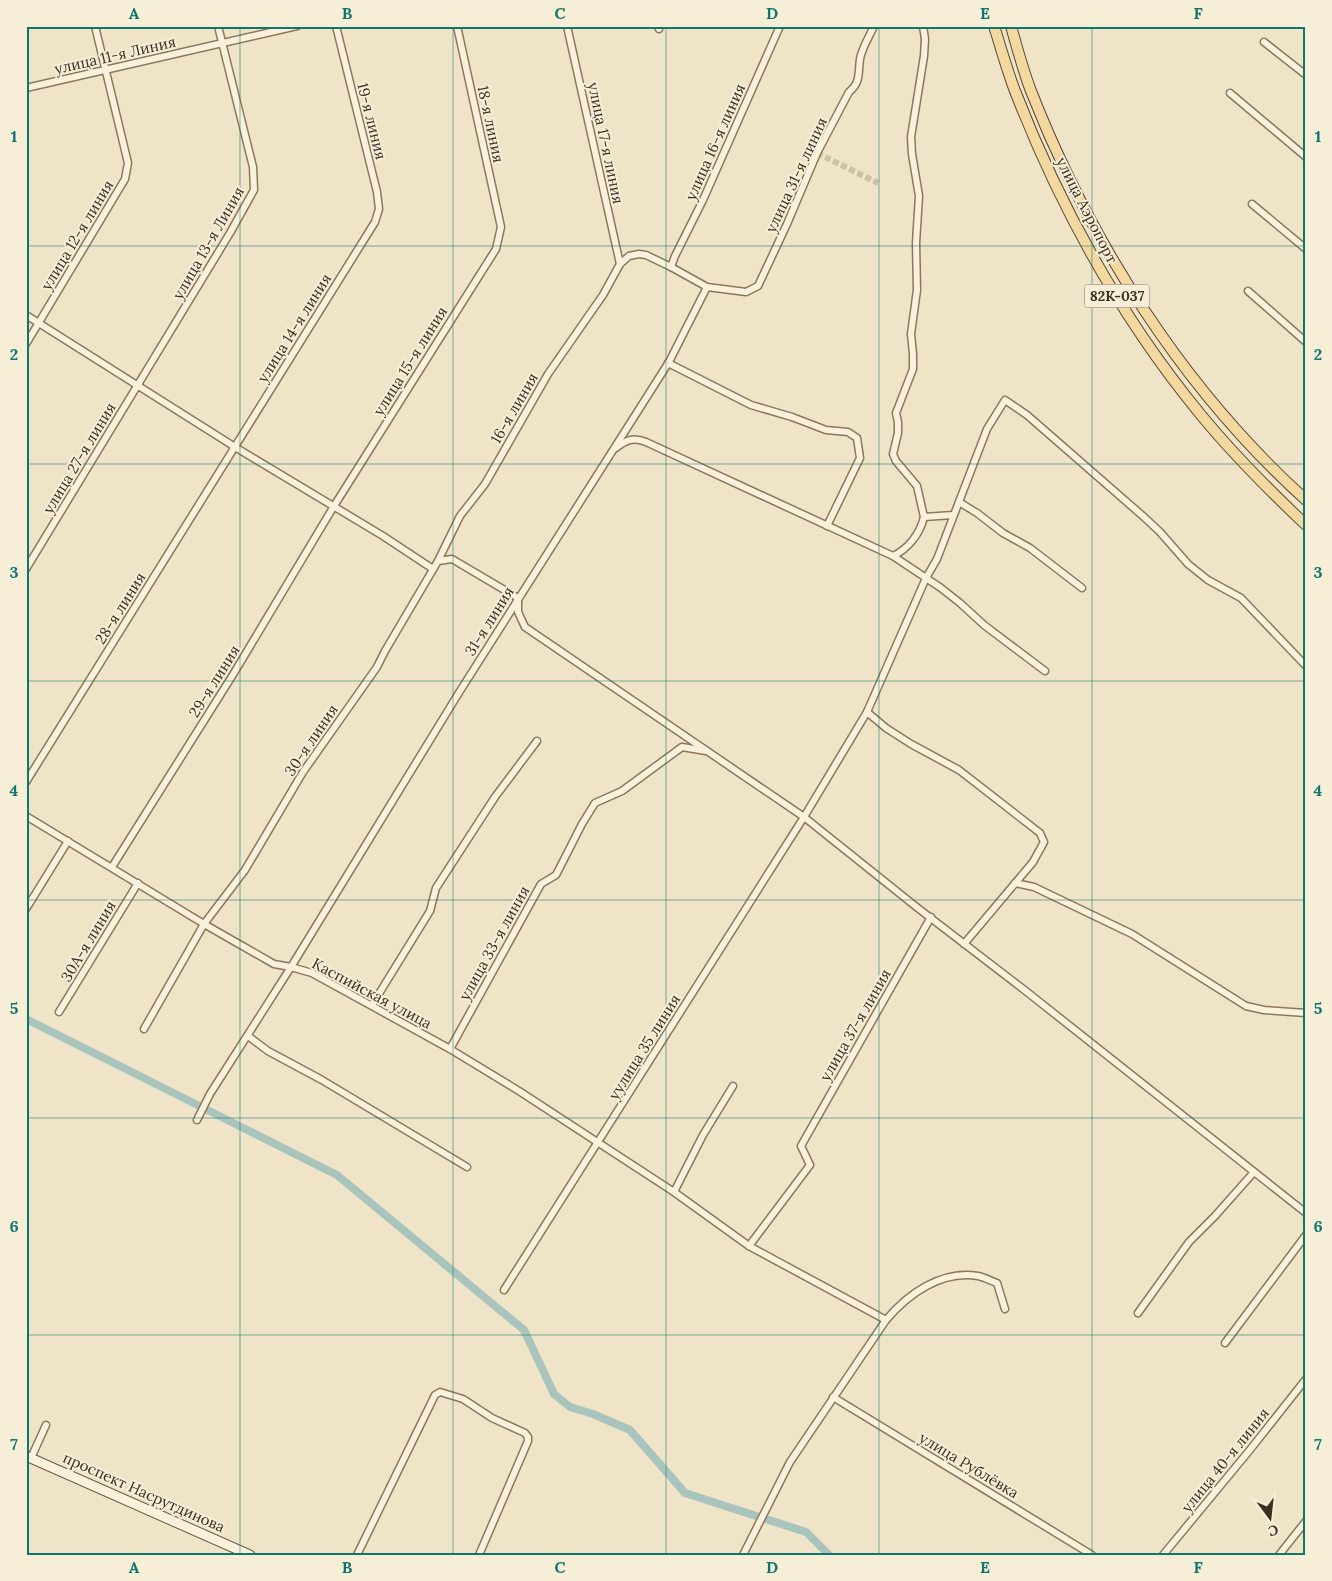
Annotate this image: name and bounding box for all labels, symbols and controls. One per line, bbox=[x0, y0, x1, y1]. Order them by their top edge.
text: A bbox=[129, 3, 140, 23]
text: B bbox=[342, 3, 353, 23]
text: C bbox=[554, 3, 566, 23]
text: D bbox=[766, 3, 778, 23]
text: E bbox=[980, 3, 990, 23]
text: F bbox=[1193, 3, 1203, 23]
street label: улица 11-я Линия bbox=[52, 32, 178, 78]
street label: 19-я линия bbox=[353, 80, 391, 162]
street label: улица 17-я линия bbox=[584, 80, 628, 206]
street label: улица 16-я линия bbox=[681, 81, 749, 203]
street label: 18-я линия bbox=[474, 84, 508, 164]
street label: улица 31-я линия bbox=[761, 114, 831, 236]
text: 1 bbox=[11, 126, 17, 146]
text: 1 bbox=[1315, 126, 1321, 146]
street label: улица Аэропорт bbox=[1052, 154, 1122, 267]
street label: улица 12-я линия bbox=[37, 177, 117, 293]
street label: улица 13-я Линия bbox=[168, 183, 248, 303]
street label: улица 14-я линия bbox=[253, 270, 335, 386]
road number: 82К-037 bbox=[1084, 284, 1150, 308]
street label: улица 15-я линия bbox=[369, 303, 451, 419]
text: 2 bbox=[10, 344, 18, 364]
text: 2 bbox=[1314, 344, 1322, 364]
street label: 16-я линия bbox=[486, 369, 542, 447]
street label: улица 27-я линия bbox=[38, 399, 120, 517]
text: 3 bbox=[10, 562, 19, 582]
text: 3 bbox=[1314, 562, 1323, 582]
street label: 28-я линия bbox=[90, 569, 150, 647]
street label: 31-я линия bbox=[460, 583, 518, 659]
street label: 29-я линия bbox=[184, 641, 244, 721]
street label: 30-я линия bbox=[280, 701, 342, 779]
text: 4 bbox=[10, 780, 19, 800]
text: 4 bbox=[1314, 780, 1323, 800]
street label: улица 33-я линия bbox=[455, 882, 533, 1004]
street label: 30А-я линия bbox=[56, 897, 120, 985]
street label: Каспийская улица bbox=[309, 953, 435, 1033]
street label: улица 37-я линия bbox=[815, 966, 895, 1084]
street label: уулица 35 линия bbox=[604, 991, 684, 1103]
text: 5 bbox=[10, 998, 19, 1018]
text: 5 bbox=[1314, 998, 1323, 1018]
text: 6 bbox=[9, 1216, 19, 1236]
text: 6 bbox=[1313, 1216, 1323, 1236]
street label: улица 40-я линия bbox=[1177, 1404, 1273, 1516]
street label: улица Рублёвка bbox=[916, 1428, 1022, 1502]
text: 7 bbox=[10, 1434, 18, 1454]
text: 7 bbox=[1314, 1434, 1322, 1454]
street label: проспект Насрутдинова bbox=[60, 1448, 228, 1536]
north arrow bbox=[1244, 1494, 1294, 1544]
text: С bbox=[1266, 1521, 1280, 1541]
text: A bbox=[129, 1557, 140, 1577]
text: B bbox=[342, 1557, 353, 1577]
text: C bbox=[554, 1557, 566, 1577]
text: D bbox=[766, 1557, 778, 1577]
text: E bbox=[980, 1557, 990, 1577]
text: F bbox=[1193, 1557, 1203, 1577]

